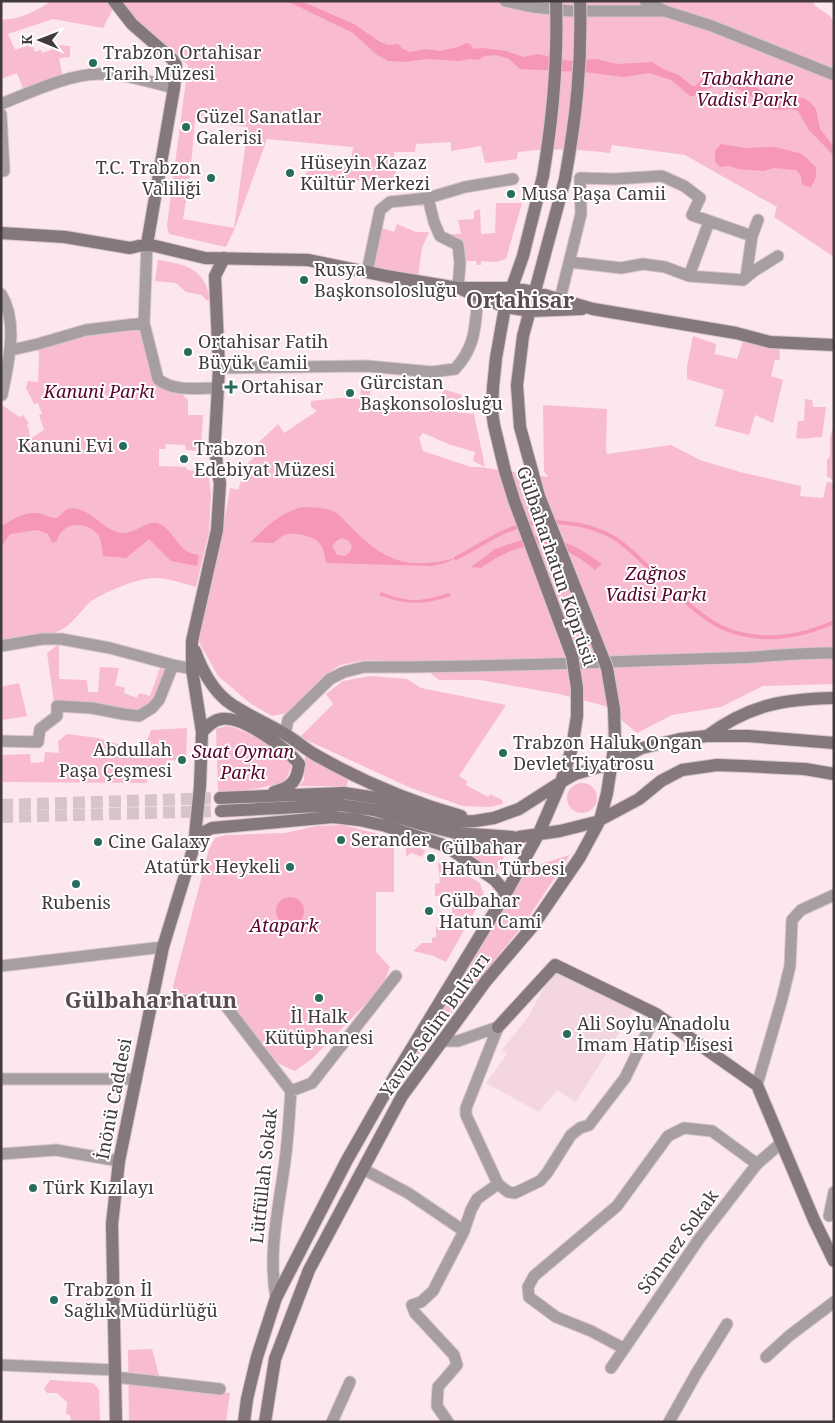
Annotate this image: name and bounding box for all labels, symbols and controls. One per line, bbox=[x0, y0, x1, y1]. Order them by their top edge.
north arrow bbox=[15, 15, 65, 65]
text: K bbox=[17, 34, 36, 45]
place label: Trabzon Ortahisar Tarih Müzesi bbox=[103, 40, 262, 85]
marker: Trabzon Ortahisar Tarih Müzesi bbox=[87, 57, 99, 69]
park label: Tabakhane Vadisi Parkı bbox=[696, 66, 798, 111]
place label: Güzel Sanatlar Galerisi bbox=[196, 104, 322, 149]
marker: Güzel Sanatlar Galerisi bbox=[180, 121, 192, 133]
place label: Hüseyin Kazaz Kültür Merkezi bbox=[300, 150, 430, 195]
place label: T.C. Trabzon Valiliği bbox=[96, 155, 201, 200]
marker: Hüseyin Kazaz Kültür Merkezi bbox=[284, 167, 296, 179]
marker: T.C. Trabzon Valiliği bbox=[205, 172, 217, 184]
place label: Musa Paşa Camii bbox=[521, 181, 666, 205]
marker: Musa Paşa Camii bbox=[505, 188, 517, 200]
place label: Rusya Başkonsolosluğu bbox=[314, 257, 457, 302]
marker: Rusya Başkonsolosluğu bbox=[298, 274, 310, 286]
district label: Ortahisar bbox=[466, 284, 575, 314]
place label: Ortahisar Fatih Büyük Camii bbox=[198, 329, 328, 374]
marker: Ortahisar Fatih Büyük Camii bbox=[182, 346, 194, 358]
place label: Gürcistan Başkonsolosluğu bbox=[360, 370, 503, 415]
place label: Ortahisar bbox=[241, 374, 324, 398]
park label: Kanuni Parkı bbox=[42, 379, 155, 403]
marker: Ortahisar bbox=[225, 381, 237, 393]
marker: Gürcistan Başkonsolosluğu bbox=[344, 387, 356, 399]
place label: Kanuni Evi bbox=[18, 433, 113, 457]
place label: Trabzon Edebiyat Müzesi bbox=[194, 436, 335, 481]
marker: Kanuni Evi bbox=[117, 440, 129, 452]
marker: Trabzon Edebiyat Müzesi bbox=[178, 453, 190, 465]
street label: Gülbaharhatun Köprüsü bbox=[511, 463, 603, 669]
park label: Zağnos Vadisi Parkı bbox=[605, 561, 707, 606]
place label: Trabzon Haluk Ongan Devlet Tiyatrosu bbox=[513, 730, 703, 775]
place label: Abdullah Paşa Çeşmesi bbox=[59, 737, 172, 782]
park label: Suat Oyman Parkı bbox=[192, 739, 294, 784]
marker: Trabzon Haluk Ongan Devlet Tiyatrosu bbox=[497, 747, 509, 759]
marker: Abdullah Paşa Çeşmesi bbox=[176, 754, 188, 766]
place label: Serander bbox=[351, 827, 430, 851]
place label: Cine Galaxy bbox=[108, 829, 211, 853]
marker: Serander bbox=[335, 834, 347, 846]
place label: Gülbahar Hatun Türbesi bbox=[441, 835, 565, 880]
marker: Cine Galaxy bbox=[92, 836, 104, 848]
marker: Gülbahar Hatun Türbesi bbox=[425, 852, 437, 864]
place label: Atatürk Heykeli bbox=[144, 854, 280, 878]
marker: Atatürk Heykeli bbox=[284, 861, 296, 873]
marker: Rubenis bbox=[70, 878, 82, 890]
place label: Gülbahar Hatun Cami bbox=[439, 888, 542, 933]
place label: Rubenis bbox=[41, 890, 111, 914]
marker: Gülbahar Hatun Cami bbox=[423, 905, 435, 917]
park label: Atapark bbox=[247, 913, 319, 937]
street label: Yavuz Selim Bulvarı bbox=[373, 948, 495, 1102]
district label: Gülbaharhatun bbox=[65, 984, 237, 1014]
marker: İl Halk Kütüphanesi bbox=[313, 992, 325, 1004]
place label: İl Halk Kütüphanesi bbox=[264, 1004, 374, 1049]
place label: Ali Soylu Anadolu İmam Hatip Lisesi bbox=[577, 1011, 734, 1056]
marker: Ali Soylu Anadolu İmam Hatip Lisesi bbox=[561, 1028, 573, 1040]
street label: İnönü Caddesi bbox=[89, 1036, 137, 1162]
street label: Lütfüllah Sokak bbox=[244, 1107, 282, 1245]
place label: Türk Kızılayı bbox=[43, 1175, 154, 1199]
marker: Türk Kızılayı bbox=[27, 1182, 39, 1194]
street label: Sönmez Sokak bbox=[631, 1184, 724, 1298]
place label: Trabzon İl Sağlık Müdürlüğü bbox=[64, 1277, 218, 1322]
marker: Trabzon İl Sağlık Müdürlüğü bbox=[48, 1294, 60, 1306]

